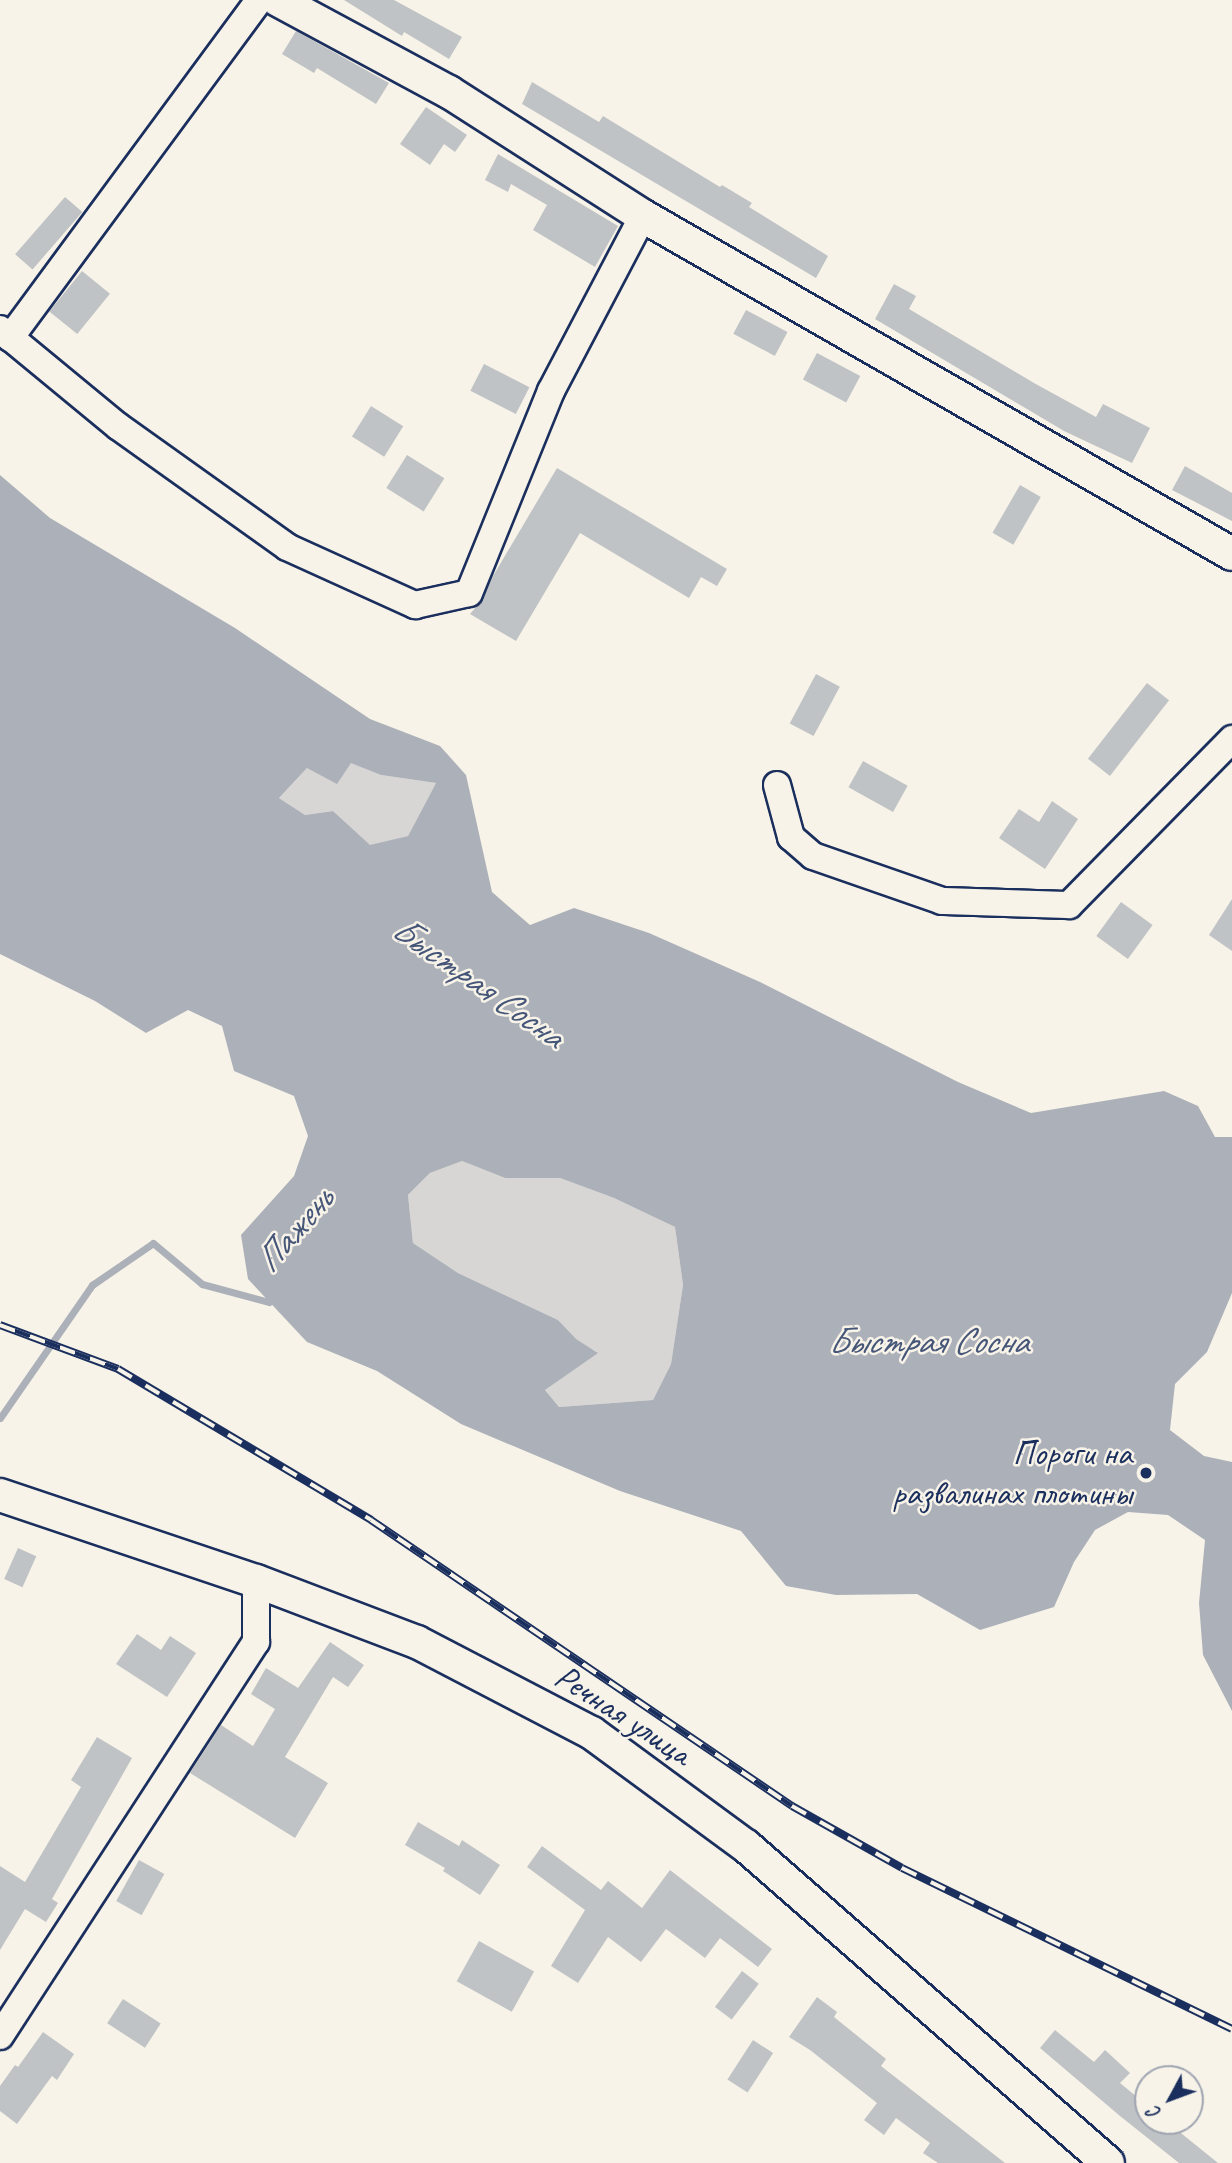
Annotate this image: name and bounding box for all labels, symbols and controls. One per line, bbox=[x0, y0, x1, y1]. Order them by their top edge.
water label: Быстрая Сосна bbox=[384, 907, 572, 1057]
water label: Пажень bbox=[245, 1179, 343, 1281]
water label: Быстрая Сосна bbox=[829, 1319, 1027, 1363]
place label: Пороги на развалинах плотины bbox=[889, 1432, 1132, 1514]
marker: Пороги на развалинах плотины bbox=[1138, 1465, 1154, 1481]
street label: Речная улица bbox=[547, 1655, 699, 1775]
north arrow bbox=[1134, 2065, 1204, 2135]
text: С bbox=[1143, 2101, 1167, 2124]

